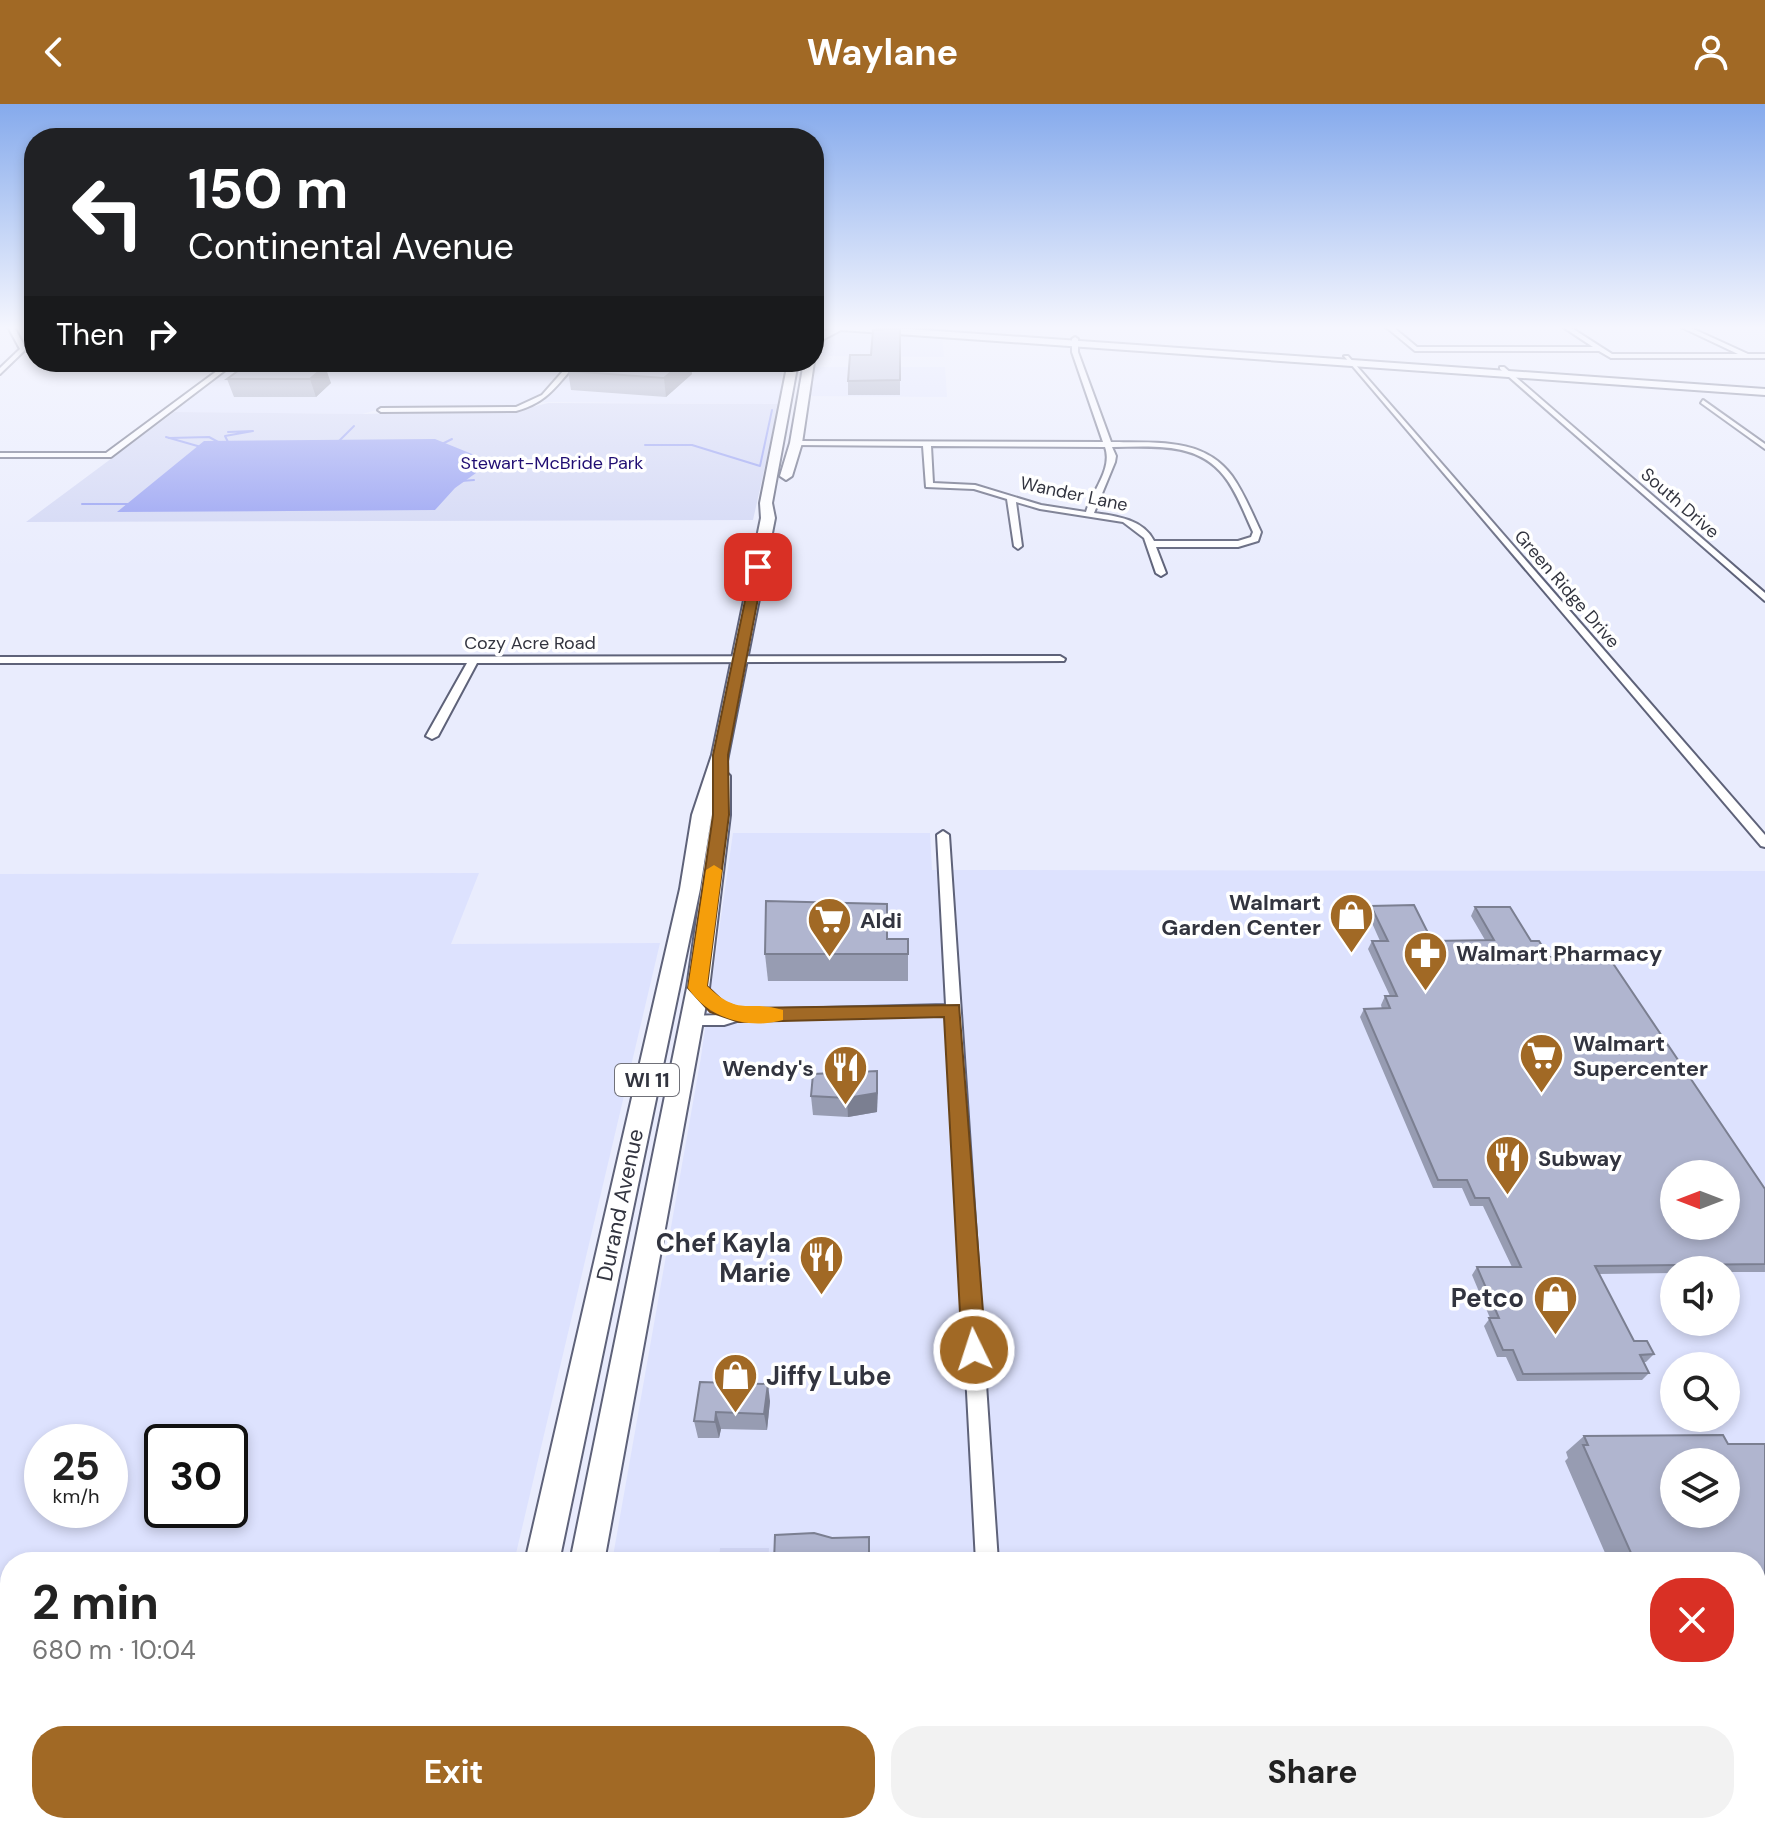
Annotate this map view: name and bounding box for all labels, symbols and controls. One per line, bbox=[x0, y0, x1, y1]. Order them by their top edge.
text: Waylane bbox=[807, 29, 958, 76]
icon: back bbox=[32, 30, 76, 74]
icon: person bbox=[1689, 30, 1733, 74]
text: 150 m bbox=[188, 152, 349, 225]
icon: left bbox=[56, 160, 160, 264]
text: Continental Avenue bbox=[188, 223, 514, 270]
icon: right bbox=[140, 312, 184, 356]
text: Then bbox=[56, 315, 124, 354]
park label: Stewart-McBride Park bbox=[461, 451, 643, 475]
street label: South Drive bbox=[1636, 462, 1724, 544]
street label: Wander Lane bbox=[1018, 471, 1130, 517]
street label: Green Ridge Drive bbox=[1509, 525, 1625, 653]
pin bbox=[724, 533, 792, 601]
icon: arrive bbox=[736, 545, 780, 589]
street label: Cozy Acre Road bbox=[464, 631, 596, 655]
place label: Walmart Garden Center bbox=[1161, 888, 1321, 942]
shop icon: Walmart Garden Center bbox=[1328, 891, 1376, 954]
supermarket icon: Aldi bbox=[805, 896, 853, 959]
place label: Aldi bbox=[860, 906, 902, 935]
pharmacy icon: Walmart Pharmacy bbox=[1401, 929, 1449, 992]
place label: Walmart Pharmacy bbox=[1456, 939, 1662, 968]
place label: Walmart Supercenter bbox=[1573, 1029, 1708, 1083]
supermarket icon: Walmart Supercenter bbox=[1518, 1032, 1566, 1095]
restaurant icon: Wendy's bbox=[821, 1044, 869, 1107]
place label: Wendy's bbox=[722, 1054, 814, 1083]
road number: WI 11 bbox=[615, 1064, 679, 1096]
street label: Durand Avenue bbox=[590, 1126, 650, 1284]
restaurant icon: Subway bbox=[1483, 1134, 1531, 1197]
place label: Subway bbox=[1538, 1144, 1622, 1173]
north arrow bbox=[1660, 1160, 1740, 1240]
map controls bbox=[1660, 1160, 1740, 1528]
place label: Chef Kayla Marie bbox=[656, 1226, 791, 1290]
restaurant icon: Chef Kayla Marie bbox=[798, 1234, 846, 1297]
button: sound bbox=[1660, 1256, 1740, 1336]
shop icon: Petco bbox=[1531, 1274, 1579, 1337]
place label: Petco bbox=[1451, 1281, 1524, 1315]
position arrow bbox=[932, 1308, 1016, 1392]
shop icon: Jiffy Lube bbox=[711, 1352, 759, 1415]
button: search bbox=[1660, 1352, 1740, 1432]
place label: Jiffy Lube bbox=[766, 1359, 892, 1393]
speed limit sign: 30 bbox=[144, 1424, 248, 1528]
text: 25 bbox=[52, 1440, 100, 1492]
button: layers bbox=[1660, 1448, 1740, 1528]
text: km/h bbox=[52, 1483, 100, 1509]
text: 2 min bbox=[32, 1571, 159, 1634]
button: close bbox=[1650, 1578, 1734, 1662]
text: 680 m · 10:04 bbox=[32, 1633, 196, 1667]
button: Exit bbox=[32, 1726, 875, 1818]
button: Share bbox=[891, 1726, 1734, 1818]

